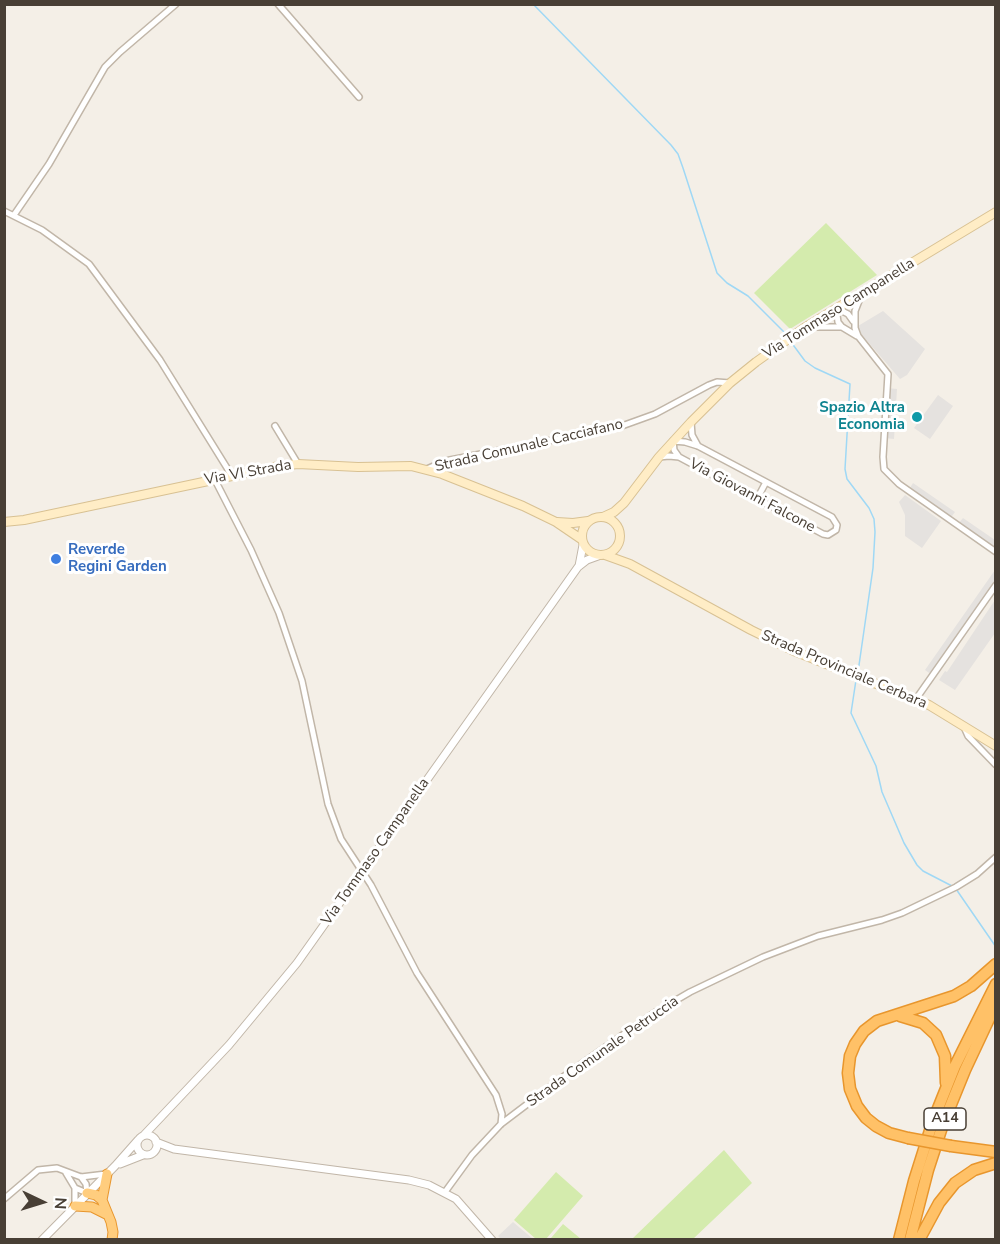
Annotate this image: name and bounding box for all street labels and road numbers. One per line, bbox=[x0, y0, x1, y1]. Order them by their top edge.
street label: Via Tommaso Campanella bbox=[760, 255, 918, 363]
street label: Strada Comunale Cacciafano bbox=[433, 416, 625, 476]
street label: Via Giovanni Falcone bbox=[686, 455, 818, 537]
street label: Via VI Strada bbox=[203, 456, 293, 490]
street label: Strada Provinciale Cerbara bbox=[758, 627, 930, 713]
street label: Via Tommaso Campanella bbox=[318, 775, 434, 929]
street label: Strada Comunale Petruccia bbox=[524, 993, 682, 1111]
road number: A14 bbox=[924, 1108, 966, 1130]

